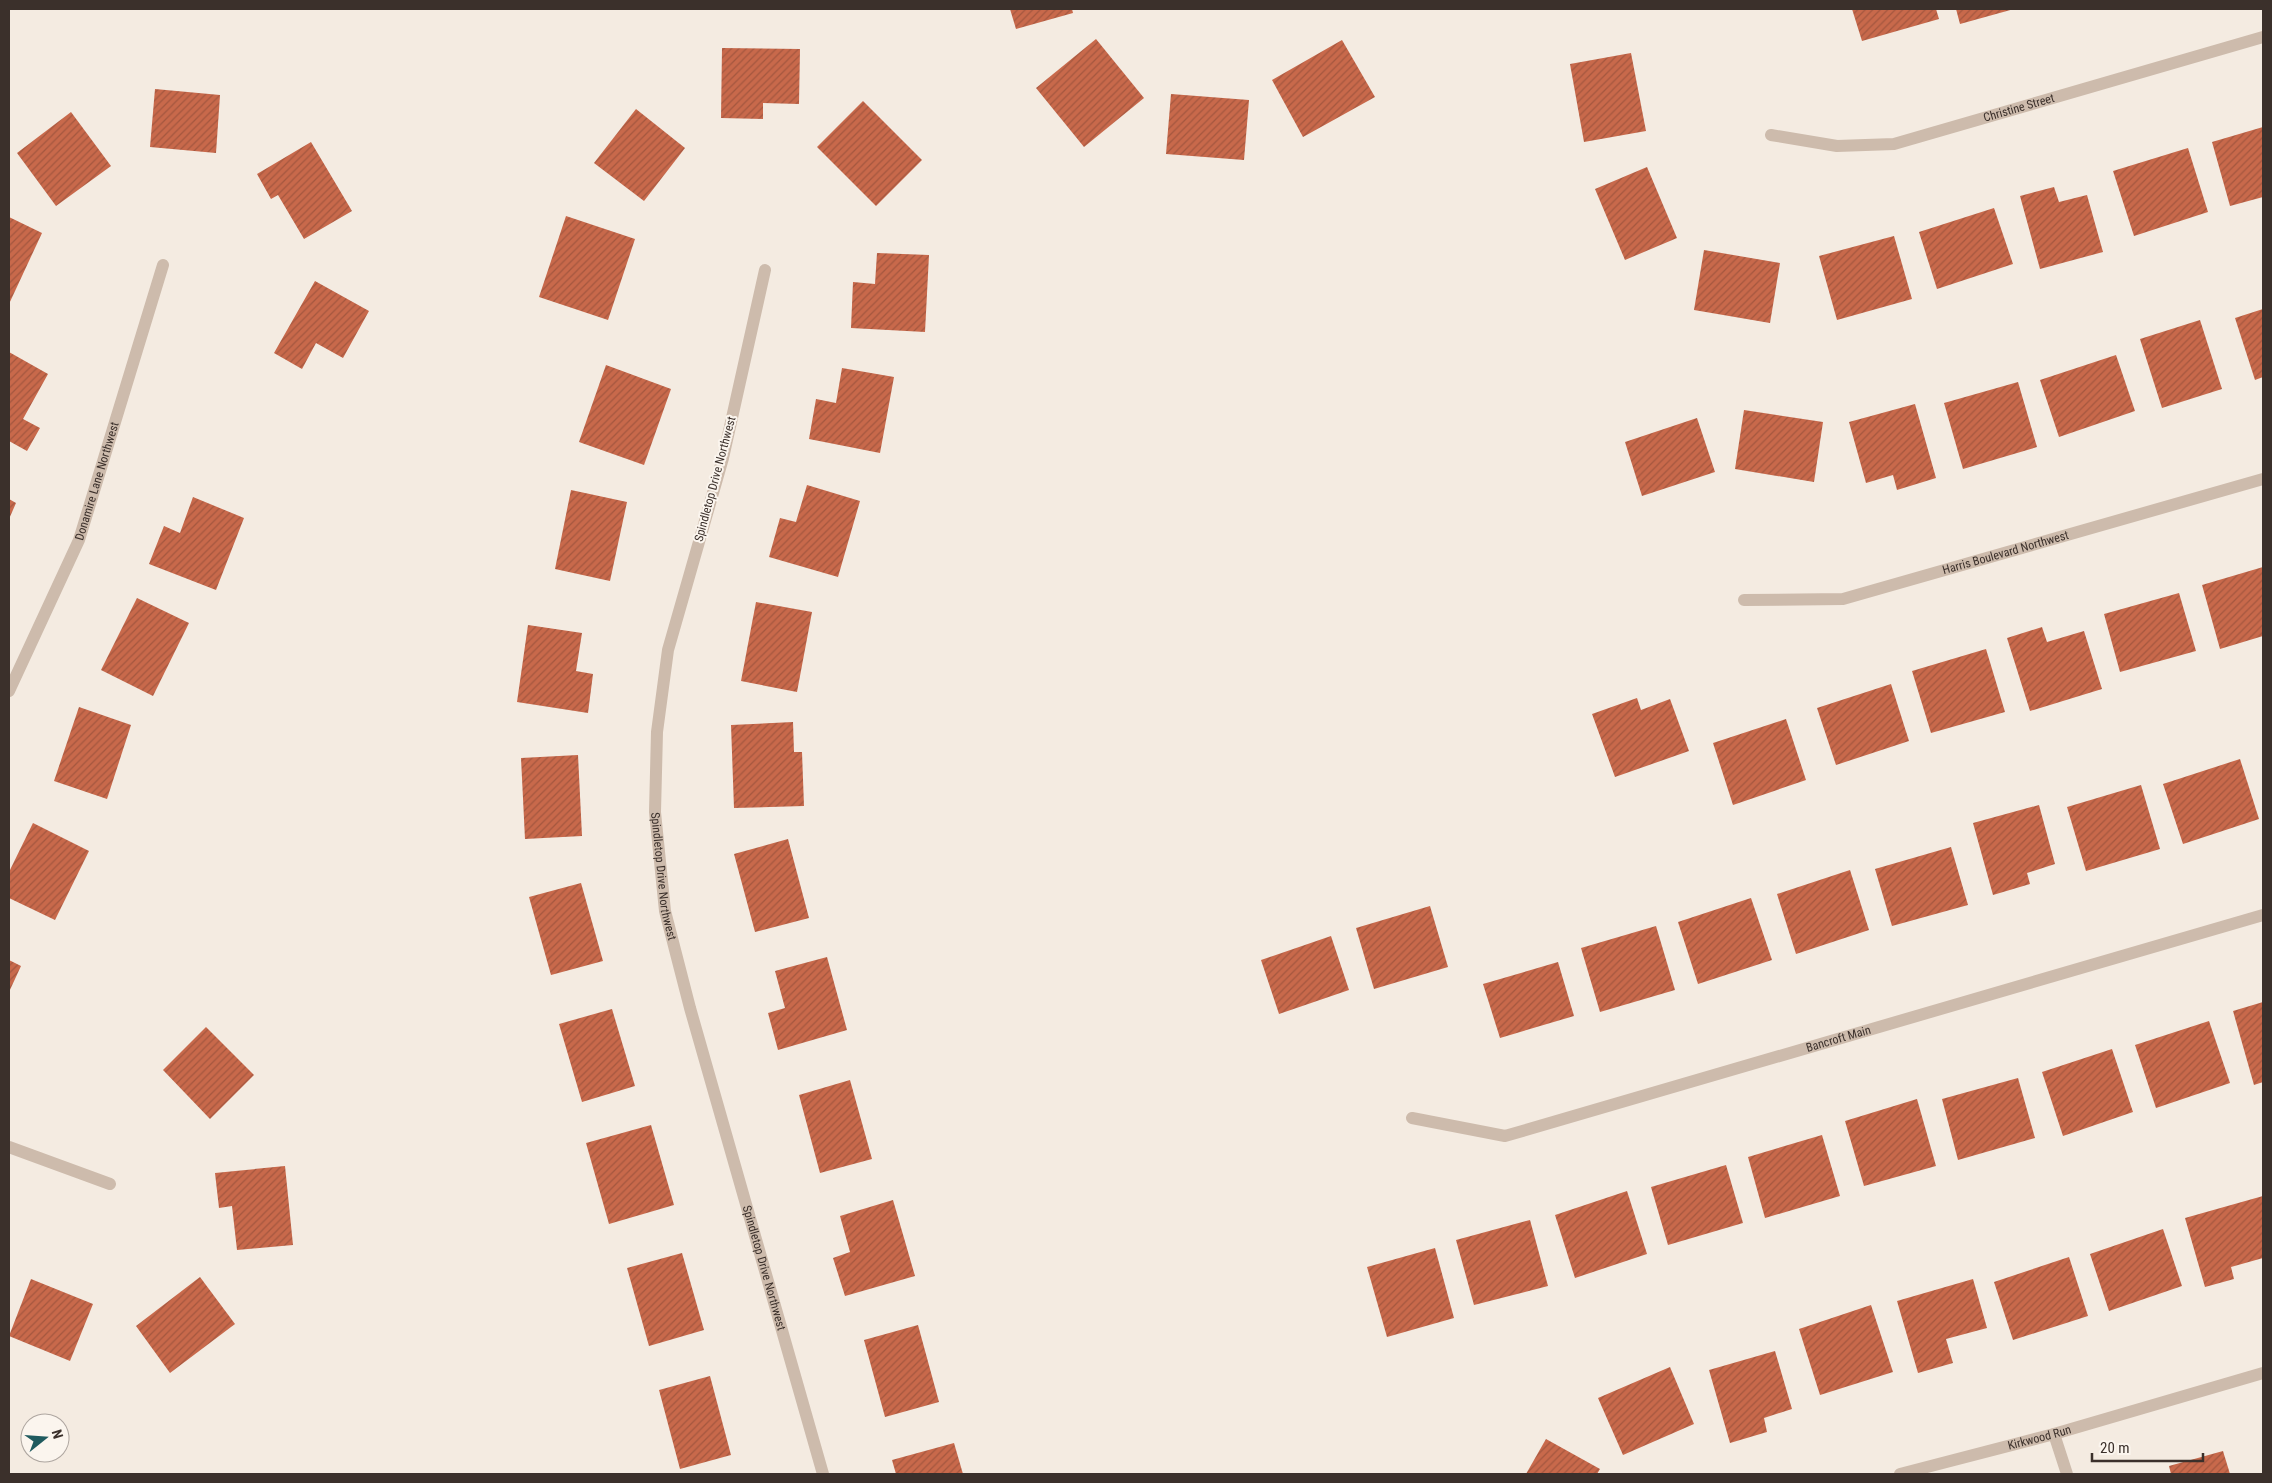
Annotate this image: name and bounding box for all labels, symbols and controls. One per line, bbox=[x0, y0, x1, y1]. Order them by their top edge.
street label: Christine Street bbox=[1982, 91, 2056, 125]
street label: Spindletop Drive Northwest bbox=[692, 414, 739, 543]
street label: Donamire Lane Northwest bbox=[72, 420, 122, 542]
street label: Harris Boulevard Northwest bbox=[1941, 528, 2071, 577]
street label: Spindletop Drive Northwest bbox=[648, 812, 679, 942]
street label: Bancroft Main bbox=[1804, 1023, 1873, 1055]
street label: Spindletop Drive Northwest bbox=[740, 1204, 789, 1332]
north arrow bbox=[20, 1413, 70, 1463]
street label: Kirkwood Run bbox=[2006, 1422, 2073, 1453]
text: N bbox=[49, 1428, 66, 1441]
scale bar bbox=[2092, 1430, 2203, 1462]
text: 20 m bbox=[2100, 1439, 2130, 1457]

